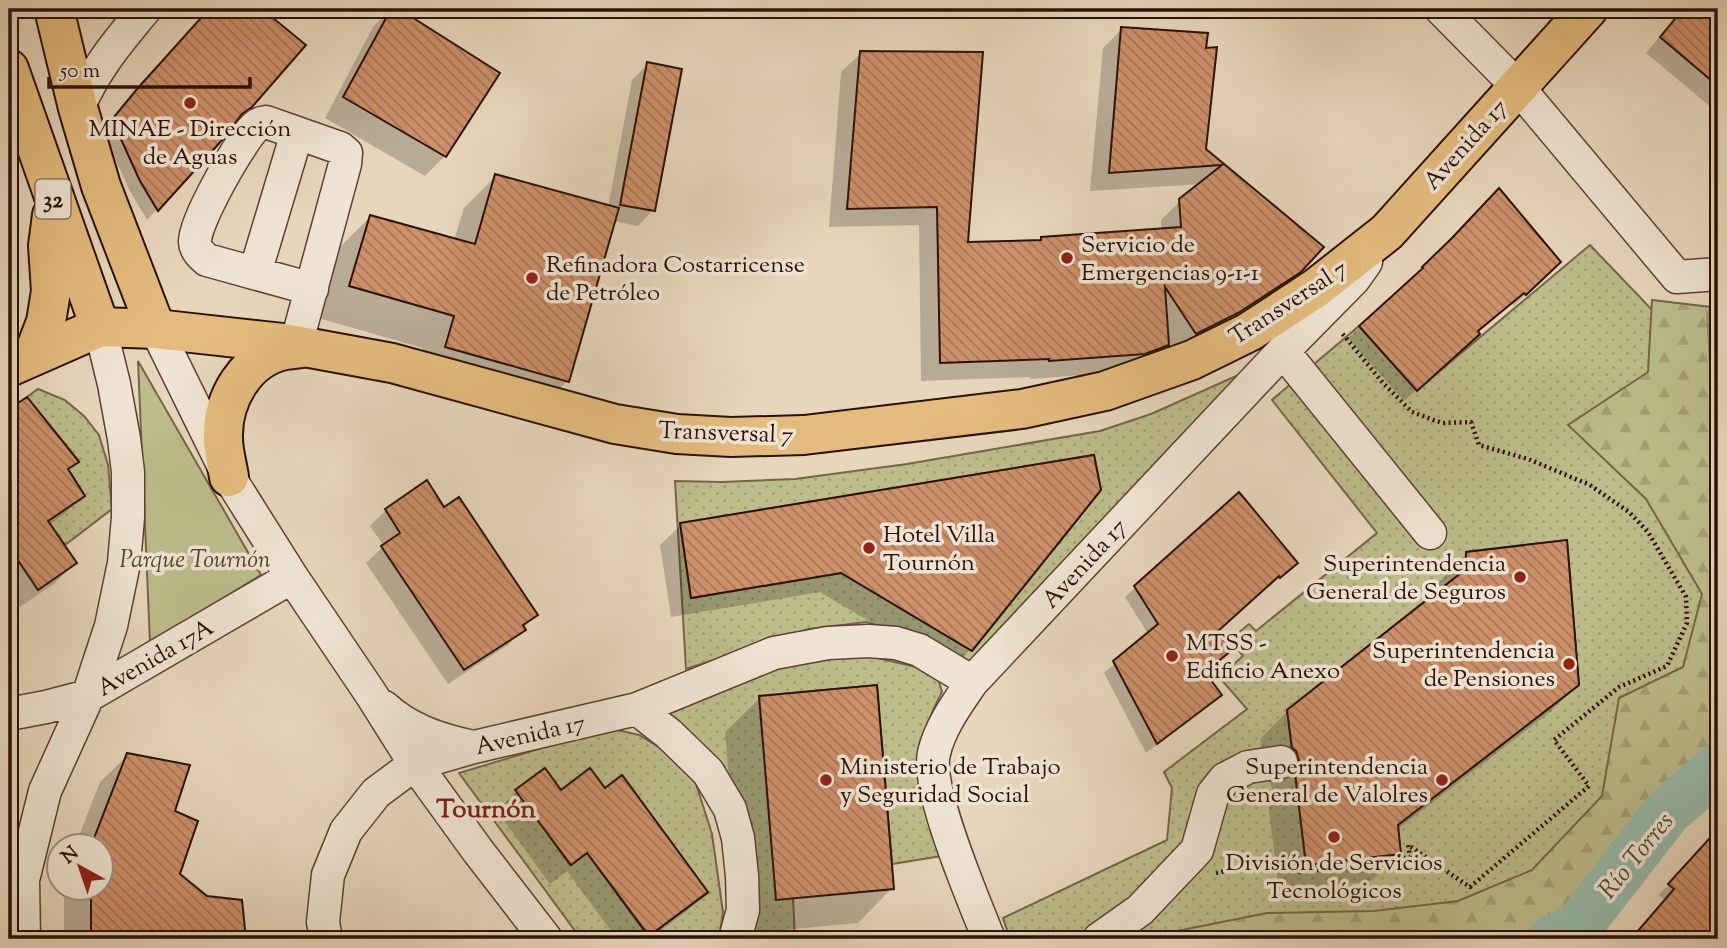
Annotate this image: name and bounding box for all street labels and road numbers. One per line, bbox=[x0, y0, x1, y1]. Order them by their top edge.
street label: Avenida 17 bbox=[1416, 92, 1517, 198]
road number: 32 bbox=[36, 180, 70, 218]
street label: Transversal 7 bbox=[1223, 253, 1355, 355]
street label: Transversal 7 bbox=[658, 415, 794, 453]
street label: Avenida 17 bbox=[1035, 512, 1136, 617]
street label: Avenida 17A bbox=[91, 611, 221, 706]
street label: Avenida 17 bbox=[472, 707, 589, 765]

